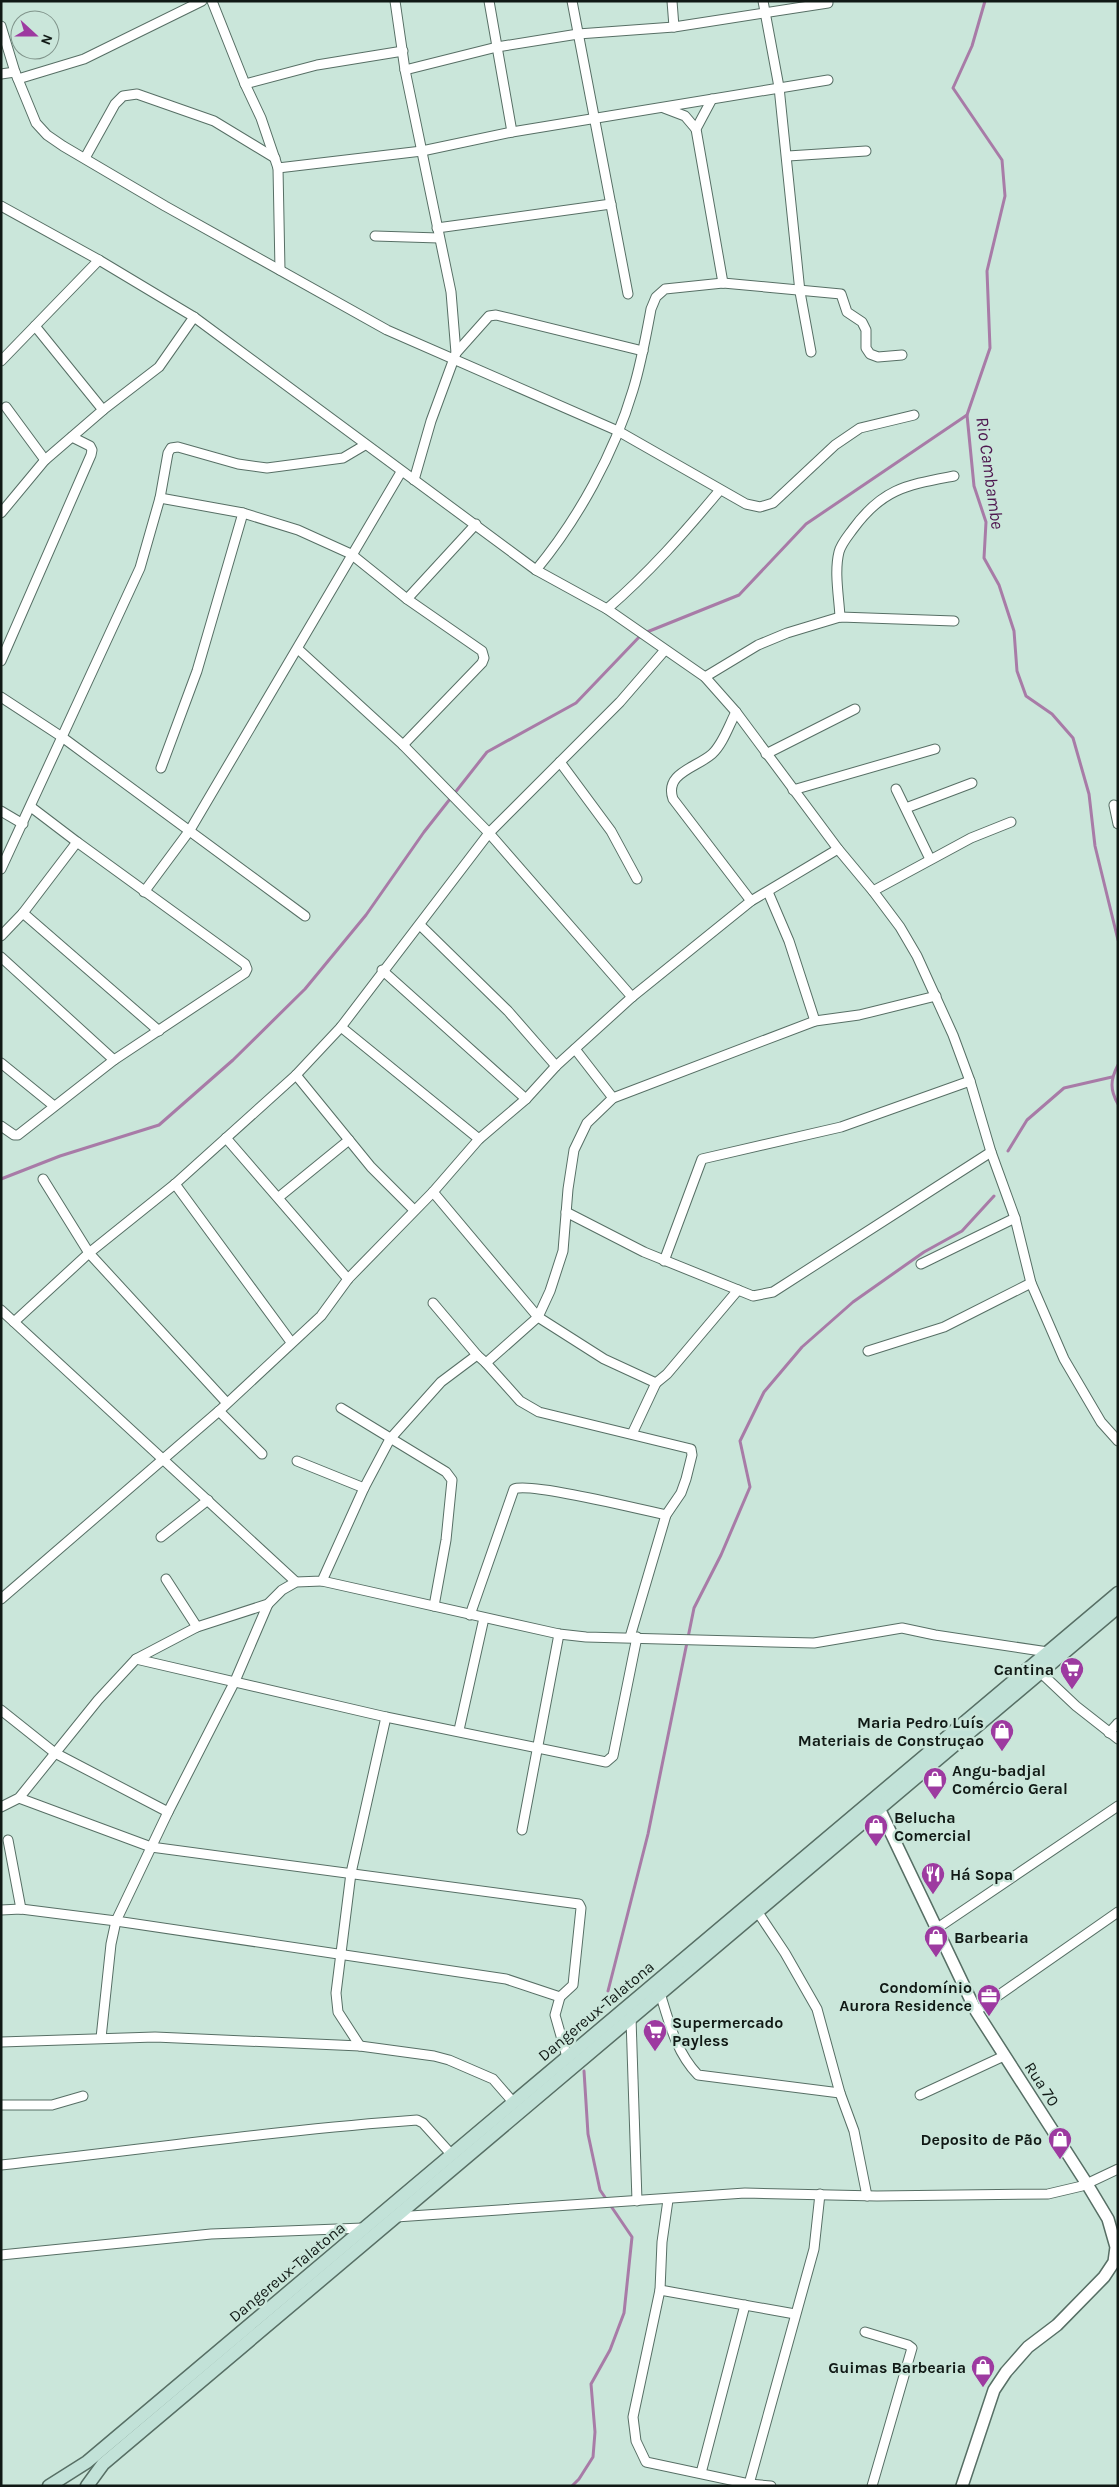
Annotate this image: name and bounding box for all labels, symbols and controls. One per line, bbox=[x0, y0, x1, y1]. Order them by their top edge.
north arrow bbox=[10, 10, 60, 60]
text: N bbox=[37, 32, 56, 47]
water label: Rio Cambambe bbox=[971, 415, 1009, 531]
supermarket icon: Cantina bbox=[1059, 1656, 1085, 1690]
place label: Cantina bbox=[994, 1660, 1054, 1679]
place label: Maria Pedro Luís Materiais de Construçao bbox=[798, 1713, 984, 1750]
shop icon: Maria Pedro Luís Materiais de Construçao bbox=[989, 1718, 1015, 1752]
place label: Angu-badjal Comércio Geral bbox=[952, 1761, 1068, 1798]
shop icon: Angu-badjal Comércio Geral bbox=[922, 1766, 948, 1800]
place label: Belucha Comercial bbox=[894, 1808, 971, 1845]
shop icon: Belucha Comercial bbox=[863, 1813, 889, 1847]
restaurant icon: Há Sopa bbox=[920, 1861, 946, 1895]
place label: Há Sopa bbox=[950, 1865, 1013, 1884]
shop icon: Barbearia bbox=[923, 1924, 949, 1958]
place label: Barbearia bbox=[954, 1928, 1029, 1947]
street label: Dangereux-Talatona bbox=[534, 1957, 658, 2065]
place label: Condomínio Aurora Residence bbox=[839, 1978, 972, 2015]
office icon: Condomínio Aurora Residence bbox=[976, 1983, 1002, 2017]
place label: Supermercado Payless bbox=[672, 2013, 783, 2050]
supermarket icon: Supermercado Payless bbox=[642, 2018, 668, 2052]
street label: Rua 70 bbox=[1021, 2058, 1063, 2110]
shop icon: Deposito de Pão bbox=[1047, 2126, 1073, 2160]
place label: Deposito de Pão bbox=[921, 2130, 1042, 2149]
street label: Dangereux-Talatona bbox=[225, 2218, 349, 2326]
shop icon: Guimas Barbearia bbox=[970, 2354, 996, 2388]
place label: Guimas Barbearia bbox=[828, 2358, 966, 2377]

